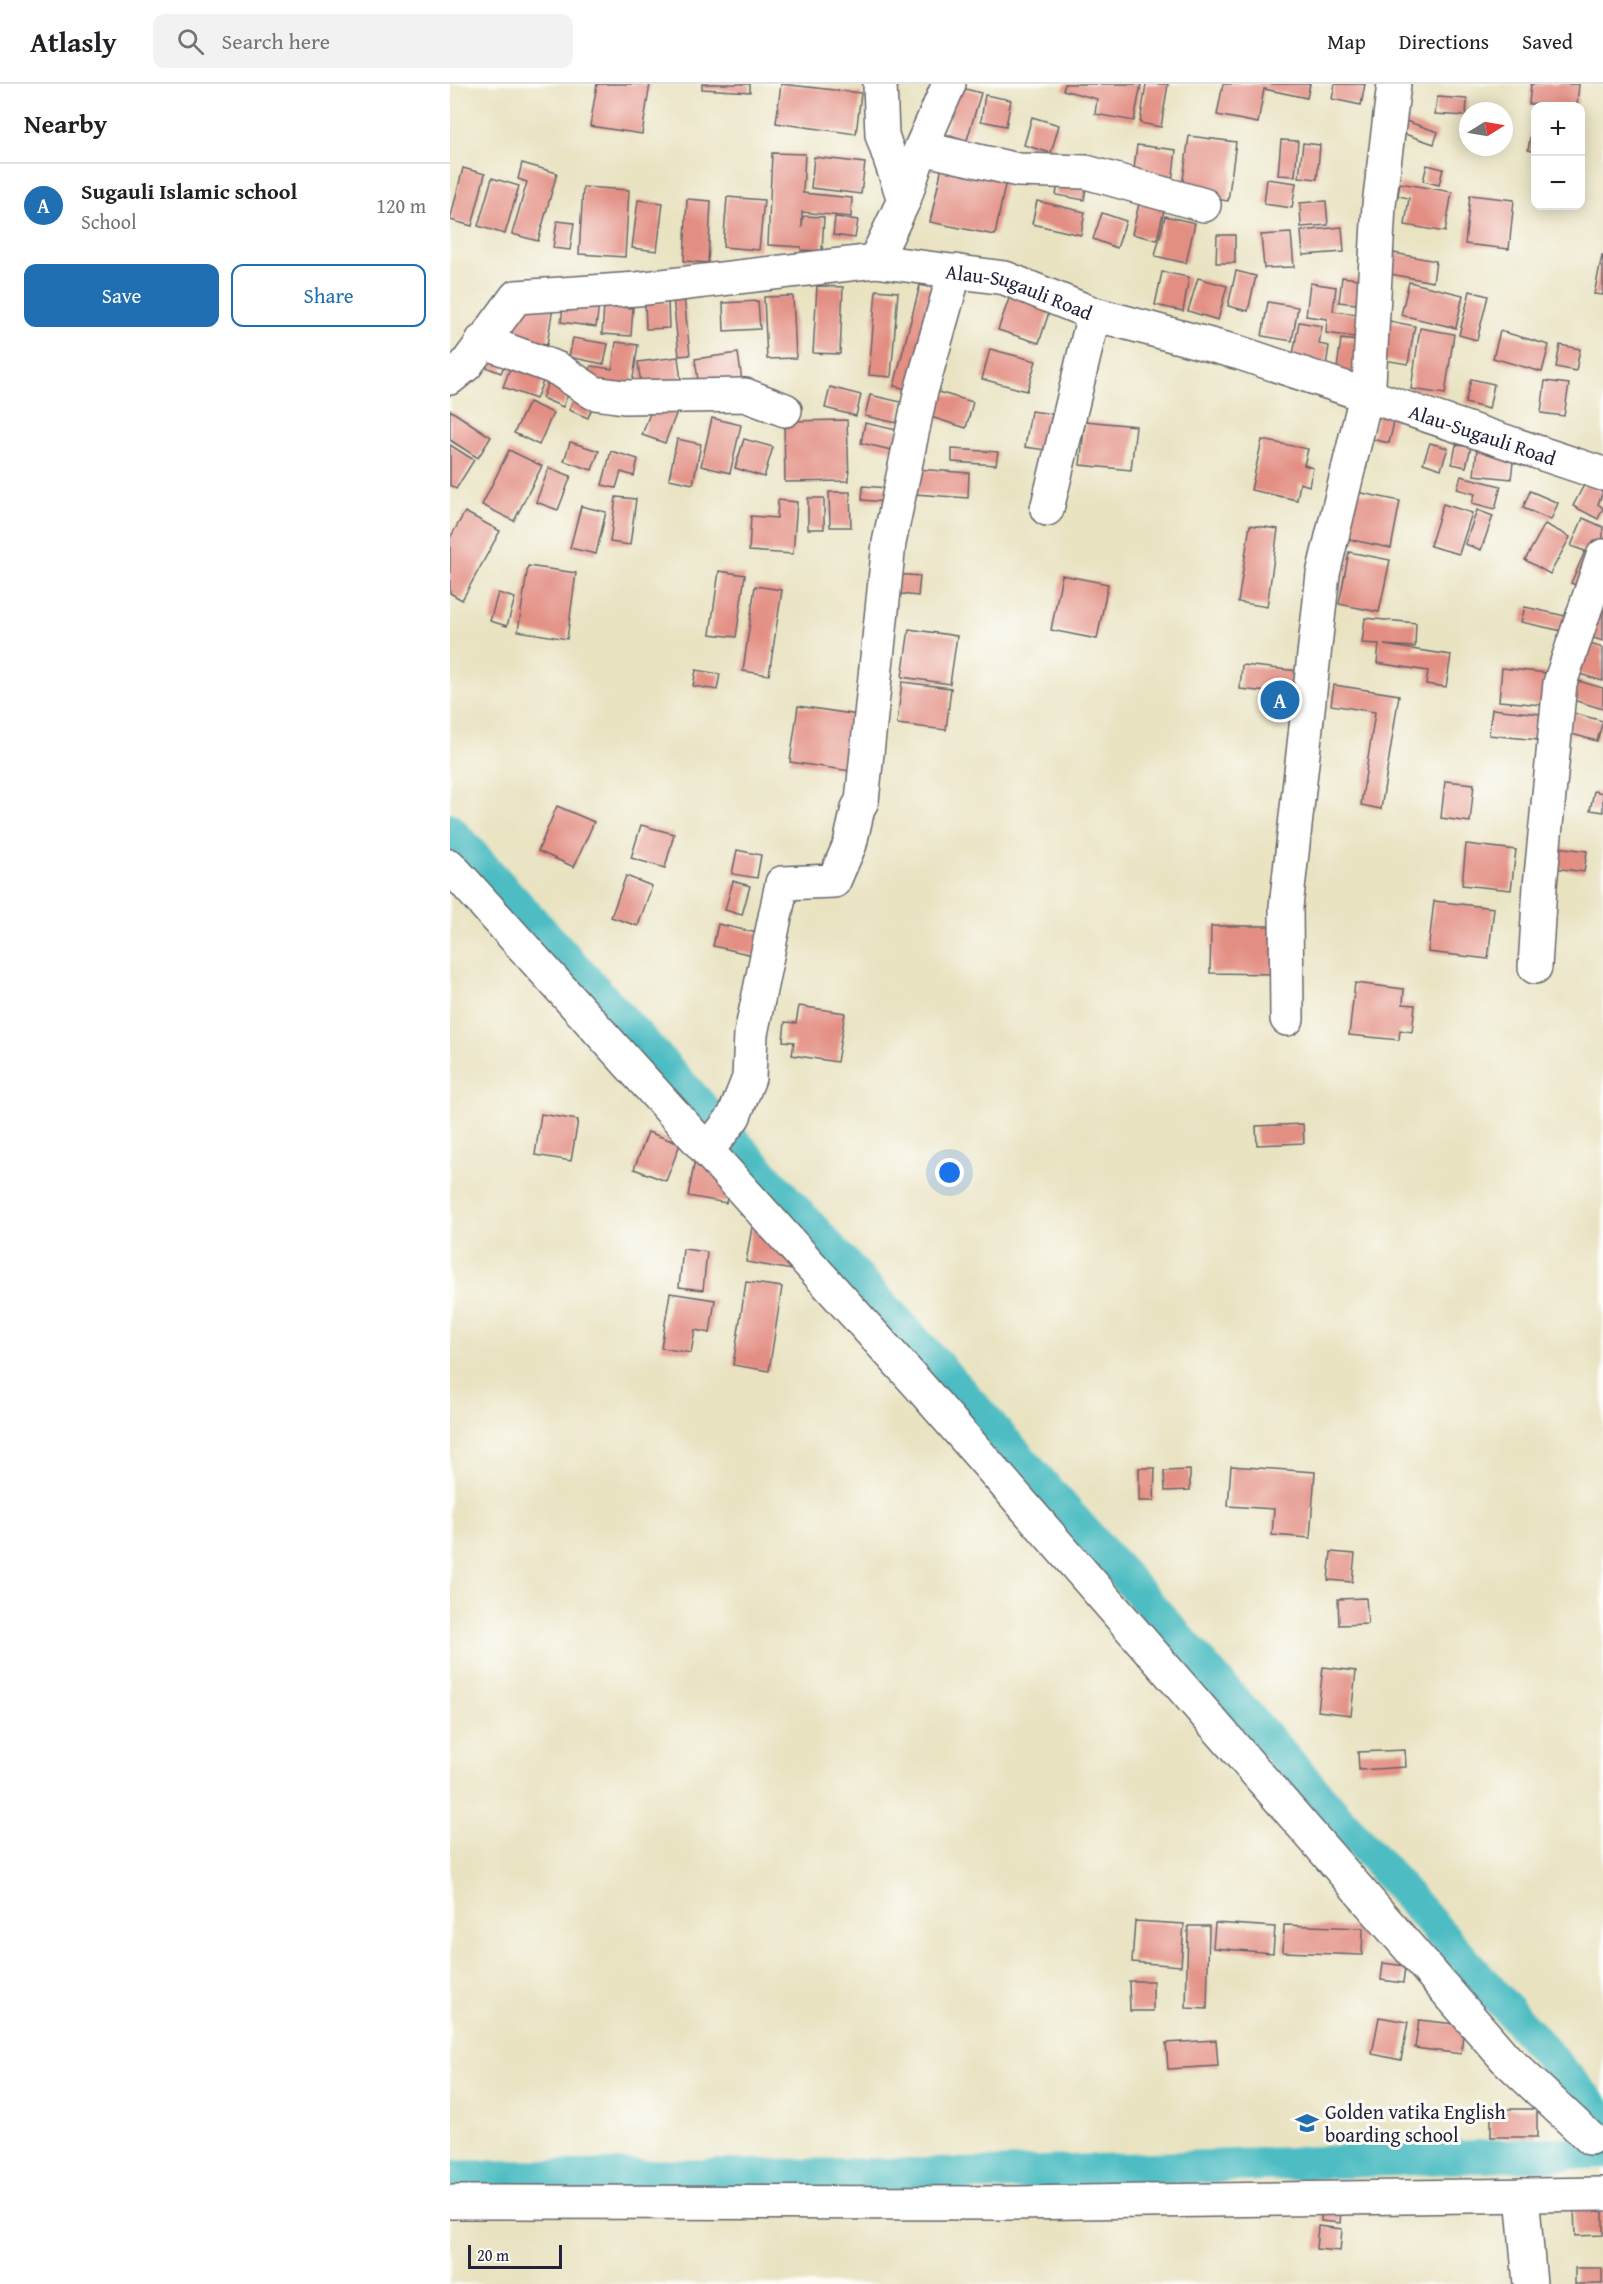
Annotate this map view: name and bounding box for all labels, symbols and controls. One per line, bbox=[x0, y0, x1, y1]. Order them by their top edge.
search box bbox=[153, 14, 573, 68]
text: Atlasly bbox=[30, 21, 117, 62]
icon: search bbox=[174, 25, 207, 58]
text: Search here bbox=[222, 25, 330, 57]
text: Map bbox=[1327, 26, 1366, 57]
text: Directions bbox=[1399, 26, 1489, 57]
text: Saved bbox=[1522, 26, 1573, 57]
north arrow bbox=[1459, 102, 1513, 156]
map controls bbox=[1531, 102, 1585, 210]
button: + bbox=[1531, 102, 1585, 156]
text: Nearby bbox=[24, 104, 107, 143]
button: − bbox=[1531, 156, 1585, 210]
text: Sugauli Islamic school bbox=[81, 175, 297, 207]
text: A bbox=[37, 191, 50, 220]
text: 120 m bbox=[376, 191, 426, 220]
text: School bbox=[81, 207, 137, 236]
street label: Alau-Sugauli Road bbox=[944, 256, 1098, 327]
button: Save bbox=[24, 264, 219, 327]
button: Share bbox=[231, 264, 426, 327]
street label: Alau-Sugauli Road bbox=[1405, 396, 1560, 472]
pin: A bbox=[1260, 678, 1300, 722]
your location bbox=[935, 1158, 964, 1187]
place label: Golden vatika English boarding school bbox=[1325, 2097, 1506, 2149]
school or university icon: Golden vatika English boarding school bbox=[1294, 2110, 1320, 2136]
scale bar bbox=[468, 2242, 562, 2270]
text: 20 m bbox=[477, 2243, 509, 2267]

